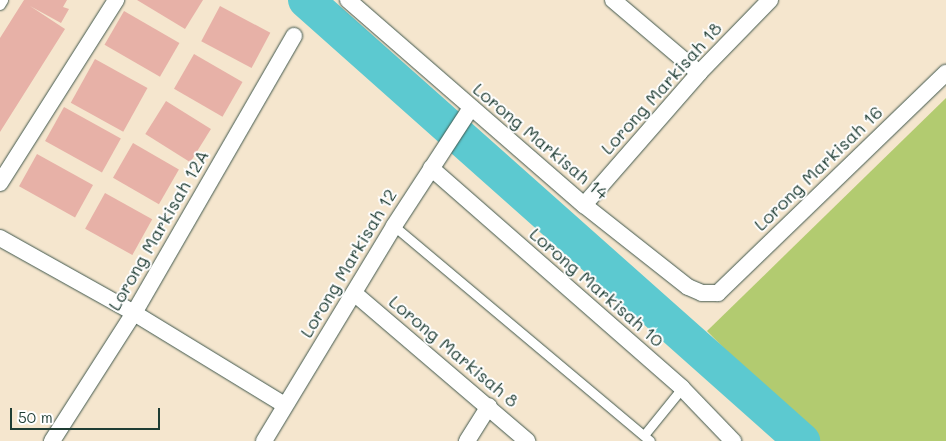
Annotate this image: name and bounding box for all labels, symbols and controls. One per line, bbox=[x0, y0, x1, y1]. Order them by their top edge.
street label: Lorong Markisah 18 bbox=[596, 17, 726, 159]
street label: Lorong Markisah 14 bbox=[469, 78, 613, 204]
street label: Lorong Markisah 16 bbox=[749, 101, 887, 235]
street label: Lorong Markisah 12A bbox=[103, 146, 213, 314]
street label: Lorong Markisah 12 bbox=[295, 185, 401, 341]
street label: Lorong Markisah 10 bbox=[525, 223, 669, 351]
street label: Lorong Markisah 8 bbox=[385, 291, 523, 411]
scale bar bbox=[12, 398, 162, 430]
text: 50 m bbox=[18, 407, 53, 427]

